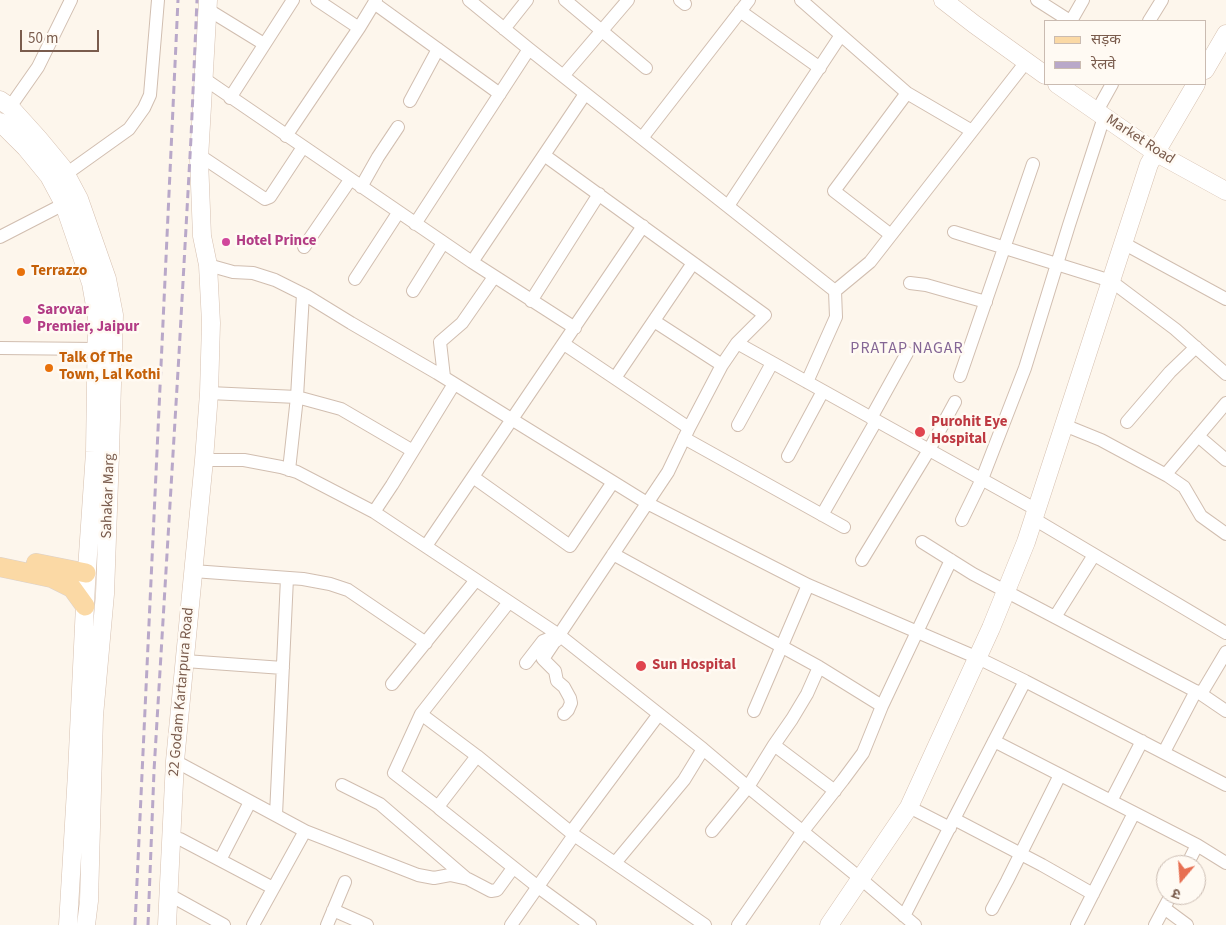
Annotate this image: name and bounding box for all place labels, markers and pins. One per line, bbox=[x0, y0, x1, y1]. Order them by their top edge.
place label: Hotel Prince bbox=[236, 233, 317, 251]
marker: Hotel Prince bbox=[220, 236, 232, 248]
place label: Terrazzo bbox=[31, 263, 87, 281]
marker: Terrazzo bbox=[15, 266, 27, 278]
place label: Sarovar Premier, Jaipur bbox=[37, 302, 139, 337]
marker: Sarovar Premier, Jaipur bbox=[21, 314, 33, 326]
place label: Talk Of The Town, Lal Kothi bbox=[59, 350, 160, 385]
marker: Talk Of The Town, Lal Kothi bbox=[43, 362, 55, 374]
place label: Purohit Eye Hospital bbox=[931, 414, 1008, 449]
marker: Purohit Eye Hospital bbox=[913, 425, 927, 439]
place label: Sun Hospital bbox=[652, 657, 736, 675]
marker: Sun Hospital bbox=[634, 659, 648, 673]

